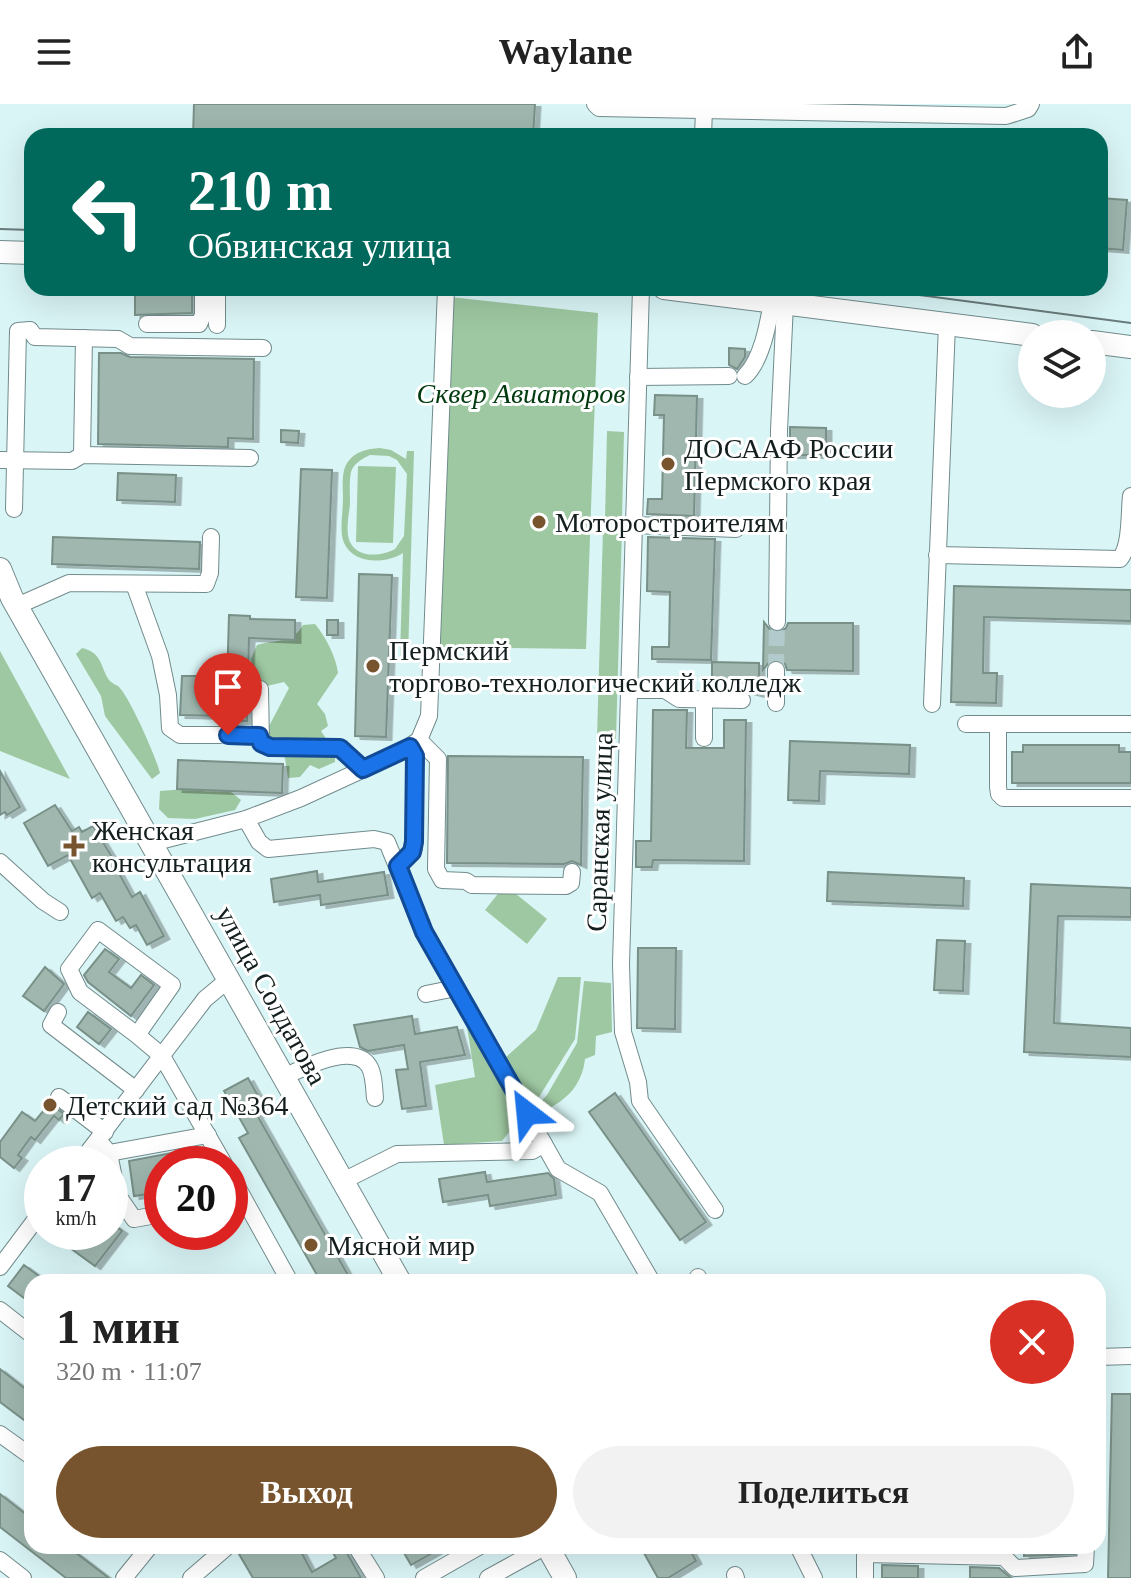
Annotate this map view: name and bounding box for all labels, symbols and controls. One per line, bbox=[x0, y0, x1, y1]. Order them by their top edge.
icon: menu bbox=[32, 30, 76, 74]
icon: share bbox=[1055, 30, 1099, 74]
text: Waylane bbox=[498, 32, 633, 72]
icon: left bbox=[56, 160, 160, 264]
text: 210 m bbox=[188, 160, 333, 222]
text: Обвинская улица bbox=[188, 226, 451, 266]
map controls bbox=[1018, 320, 1106, 408]
button: layers bbox=[1018, 320, 1106, 408]
park label: Сквер Авиаторов bbox=[417, 378, 626, 409]
place label: ДОСААФ России Пермского края bbox=[684, 433, 893, 496]
marker: ДОСААФ России Пермского края bbox=[659, 455, 677, 473]
place label: Моторостроителям bbox=[555, 507, 785, 538]
marker: Моторостроителям bbox=[530, 513, 548, 531]
place label: Пермский торгово-технологический колледж bbox=[389, 635, 802, 698]
pin bbox=[194, 653, 262, 735]
marker: Пермский торгово-технологический колледж bbox=[364, 657, 382, 675]
icon: arrive bbox=[206, 665, 250, 709]
street label: Саранская улица bbox=[581, 731, 618, 932]
place label: Женская консультация bbox=[92, 815, 252, 878]
marker: Женская консультация bbox=[63, 835, 85, 857]
street label: улица Солдатова bbox=[210, 900, 334, 1091]
position arrow bbox=[485, 1071, 569, 1155]
place label: Детский сад №364 bbox=[66, 1090, 289, 1121]
marker: Детский сад №364 bbox=[41, 1096, 59, 1114]
speed limit sign: 20 bbox=[144, 1146, 248, 1250]
text: 17 bbox=[56, 1165, 96, 1210]
text: km/h bbox=[55, 1207, 97, 1229]
place label: Мясной мир bbox=[327, 1230, 475, 1261]
marker: Мясной мир bbox=[302, 1236, 320, 1254]
text: 1 мин bbox=[56, 1300, 180, 1353]
button: close bbox=[990, 1300, 1074, 1384]
text: 320 m · 11:07 bbox=[56, 1357, 202, 1386]
button: Выход bbox=[56, 1446, 557, 1538]
button: Поделиться bbox=[573, 1446, 1074, 1538]

